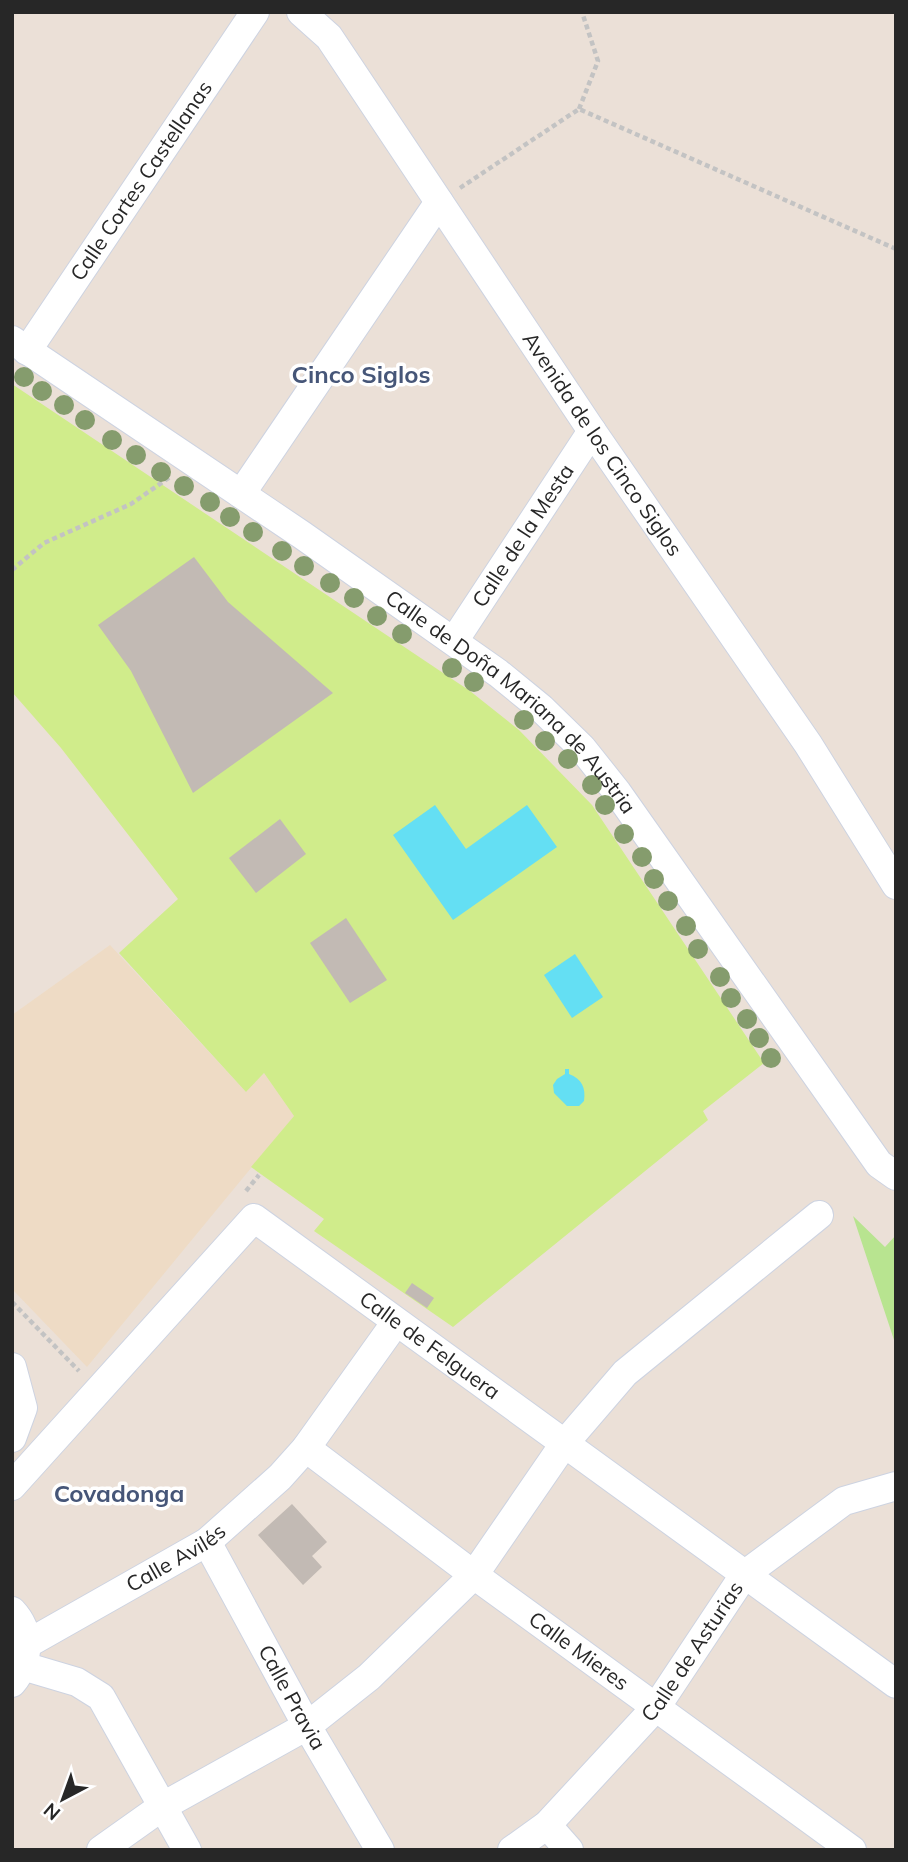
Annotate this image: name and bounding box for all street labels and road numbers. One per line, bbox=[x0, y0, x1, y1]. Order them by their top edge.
street label: Calle Cortes Castellanas bbox=[64, 75, 217, 285]
street label: Avenida de los Cinco Siglos bbox=[518, 327, 688, 561]
street label: Calle de la Mesta bbox=[466, 459, 579, 612]
street label: Calle de Doña Mariana de Austria bbox=[381, 584, 642, 818]
street label: Calle de Felguera bbox=[355, 1285, 505, 1404]
street label: Calle Avilés bbox=[121, 1518, 231, 1597]
street label: Calle de Asturias bbox=[635, 1576, 748, 1727]
street label: Calle Mieres bbox=[524, 1605, 634, 1695]
street label: Calle Pravia bbox=[253, 1640, 332, 1754]

